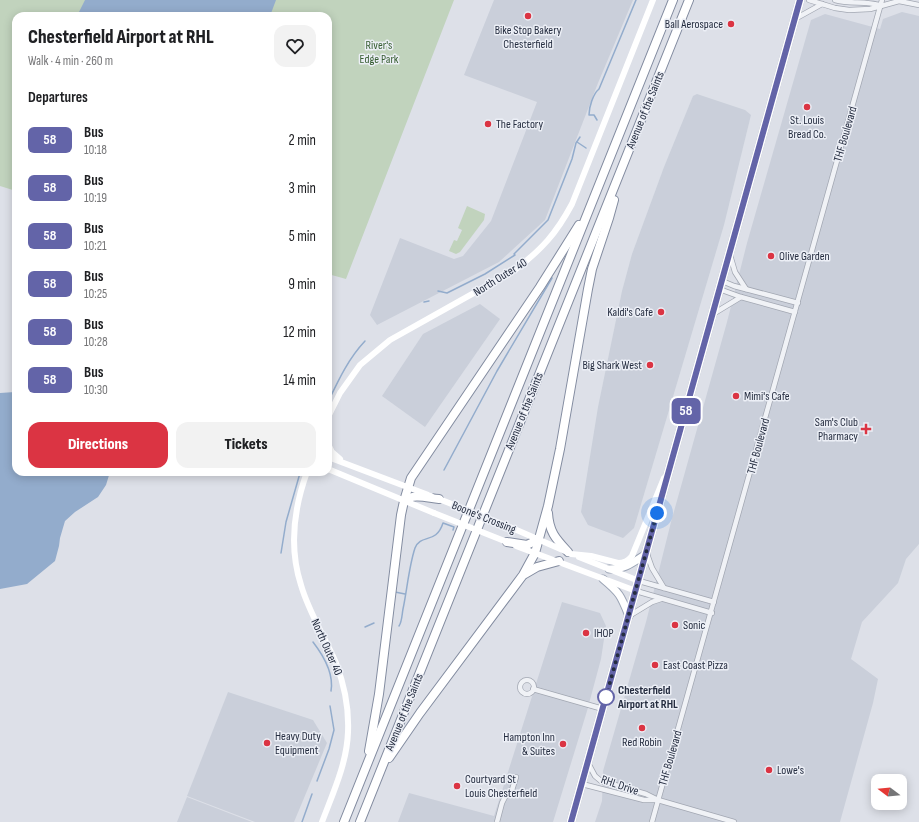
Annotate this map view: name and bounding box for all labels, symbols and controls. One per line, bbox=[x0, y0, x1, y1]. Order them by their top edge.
marker: Bike Stop Bakery Chesterfield bbox=[523, 11, 533, 21]
place label: Ball Aerospace bbox=[665, 17, 723, 32]
marker: Ball Aerospace bbox=[726, 19, 736, 29]
place label: Bike Stop Bakery Chesterfield bbox=[495, 23, 562, 52]
button: heart bbox=[274, 25, 316, 67]
text: Chesterfield Airport at RHL bbox=[28, 26, 214, 49]
park label: River's Edge Park bbox=[360, 38, 399, 67]
text: Walk · 4 min · 260 m bbox=[28, 53, 113, 69]
street label: Avenue of the Saints bbox=[623, 69, 668, 152]
text: Departures bbox=[28, 88, 88, 107]
marker: St. Louis Bread Co. bbox=[802, 102, 812, 112]
street label: THF Boulevard bbox=[830, 105, 861, 164]
place label: St. Louis Bread Co. bbox=[788, 113, 826, 142]
place label: The Factory bbox=[496, 117, 543, 132]
marker: The Factory bbox=[483, 119, 493, 129]
text: Bus bbox=[84, 123, 103, 142]
text: 58 bbox=[44, 131, 56, 148]
text: 2 min bbox=[289, 131, 316, 150]
text: 10:18 bbox=[84, 142, 107, 158]
text: Bus bbox=[84, 171, 103, 190]
text: 58 bbox=[44, 179, 56, 196]
text: 3 min bbox=[288, 179, 316, 198]
text: 10:19 bbox=[84, 190, 107, 206]
text: Bus bbox=[84, 219, 103, 238]
text: 58 bbox=[44, 227, 56, 244]
text: 5 min bbox=[289, 227, 316, 246]
text: 10:21 bbox=[84, 238, 107, 254]
place label: Olive Garden bbox=[779, 249, 830, 264]
marker: Olive Garden bbox=[766, 251, 776, 261]
street label: North Outer 40 bbox=[471, 255, 530, 300]
text: Bus bbox=[84, 267, 103, 286]
text: 58 bbox=[44, 275, 56, 292]
text: 9 min bbox=[288, 275, 316, 294]
text: 10:25 bbox=[84, 286, 107, 302]
place label: Kaldi's Cafe bbox=[607, 305, 653, 320]
marker: Kaldi's Cafe bbox=[656, 307, 666, 317]
text: Bus bbox=[84, 315, 103, 334]
text: 58 bbox=[44, 323, 56, 340]
text: 12 min bbox=[283, 323, 316, 342]
text: 10:28 bbox=[84, 334, 108, 350]
place label: Big Shark West bbox=[583, 358, 642, 373]
marker: Big Shark West bbox=[645, 360, 655, 370]
text: Bus bbox=[84, 363, 103, 382]
street label: Avenue of the Saints bbox=[502, 370, 547, 453]
text: 58 bbox=[44, 371, 56, 388]
text: 14 min bbox=[283, 371, 316, 390]
text: 10:30 bbox=[84, 382, 108, 398]
place label: Mimi's Cafe bbox=[744, 389, 790, 404]
marker: Mimi's Cafe bbox=[731, 391, 741, 401]
line badge: 58 bbox=[668, 398, 704, 424]
text: 58 bbox=[680, 402, 692, 419]
place label: Sam's Club Pharmacy bbox=[815, 415, 858, 444]
street label: THF Boulevard bbox=[744, 417, 773, 476]
button: Directions bbox=[28, 422, 168, 468]
button: Tickets bbox=[176, 422, 316, 468]
marker: Sam's Club Pharmacy bbox=[861, 424, 871, 434]
street label: Boone's Crossing bbox=[449, 498, 518, 537]
your location bbox=[647, 503, 667, 523]
street label: North Outer 40 bbox=[307, 617, 346, 678]
place label: Sonic bbox=[683, 618, 705, 633]
marker: Sonic bbox=[670, 620, 680, 630]
place label: IHOP bbox=[594, 626, 614, 641]
marker: IHOP bbox=[581, 628, 591, 638]
place label: East Coast Pizza bbox=[663, 658, 728, 673]
marker: East Coast Pizza bbox=[650, 660, 660, 670]
street label: Avenue of the Saints bbox=[382, 671, 427, 754]
place label: Chesterfield Airport at RHL bbox=[617, 683, 678, 712]
marker: Chesterfield Airport at RHL bbox=[597, 688, 615, 706]
marker: Red Robin bbox=[637, 723, 647, 733]
place label: Heavy Duty Equipment bbox=[275, 729, 321, 758]
street label: THF Boulevard bbox=[655, 729, 686, 788]
place label: Hampton Inn & Suites bbox=[503, 730, 555, 759]
place label: Red Robin bbox=[622, 735, 662, 750]
marker: Heavy Duty Equipment bbox=[262, 738, 272, 748]
marker: Hampton Inn & Suites bbox=[558, 739, 568, 749]
place label: Lowe's bbox=[777, 763, 804, 778]
marker: Lowe's bbox=[764, 765, 774, 775]
place label: Courtyard St Louis Chesterfield bbox=[465, 772, 537, 801]
street label: RHL Drive bbox=[599, 772, 641, 799]
north arrow bbox=[871, 774, 907, 810]
map controls bbox=[871, 774, 907, 810]
marker: Courtyard St Louis Chesterfield bbox=[452, 781, 462, 791]

